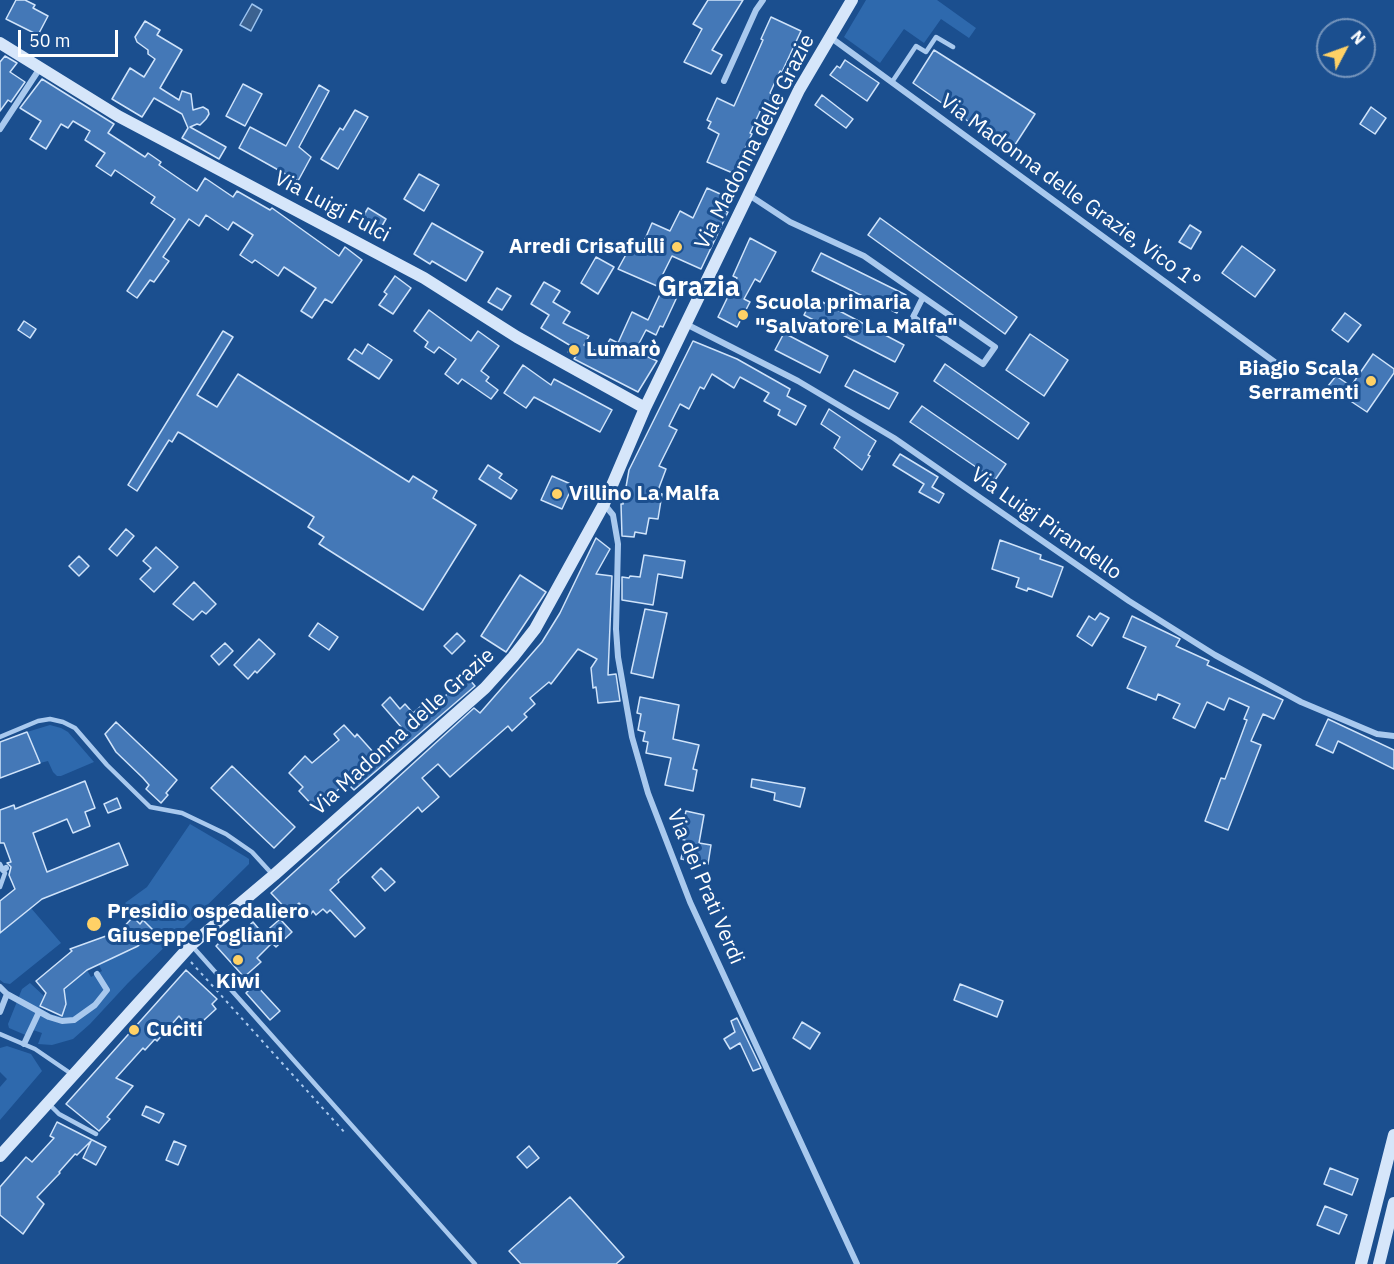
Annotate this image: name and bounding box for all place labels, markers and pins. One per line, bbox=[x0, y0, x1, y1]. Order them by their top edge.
place label: Arredi Crisafulli bbox=[509, 234, 665, 260]
marker: Arredi Crisafulli bbox=[670, 240, 684, 254]
place label: Scuola primaria "Salvatore La Malfa" bbox=[755, 290, 958, 340]
marker: Scuola primaria "Salvatore La Malfa" bbox=[736, 308, 750, 322]
place label: Lumarò bbox=[586, 337, 660, 363]
marker: Lumarò bbox=[567, 343, 581, 357]
place label: Biagio Scala Serramenti bbox=[1238, 356, 1359, 406]
marker: Biagio Scala Serramenti bbox=[1364, 374, 1378, 388]
place label: Villino La Malfa bbox=[569, 481, 720, 507]
marker: Villino La Malfa bbox=[550, 487, 564, 501]
place label: Presidio ospedaliero Giuseppe Fogliani bbox=[107, 899, 309, 949]
marker: Presidio ospedaliero Giuseppe Fogliani bbox=[85, 915, 103, 933]
marker: Kiwi bbox=[231, 953, 245, 967]
place label: Kiwi bbox=[216, 969, 260, 995]
place label: Cuciti bbox=[146, 1017, 203, 1043]
marker: Cuciti bbox=[127, 1023, 141, 1037]

